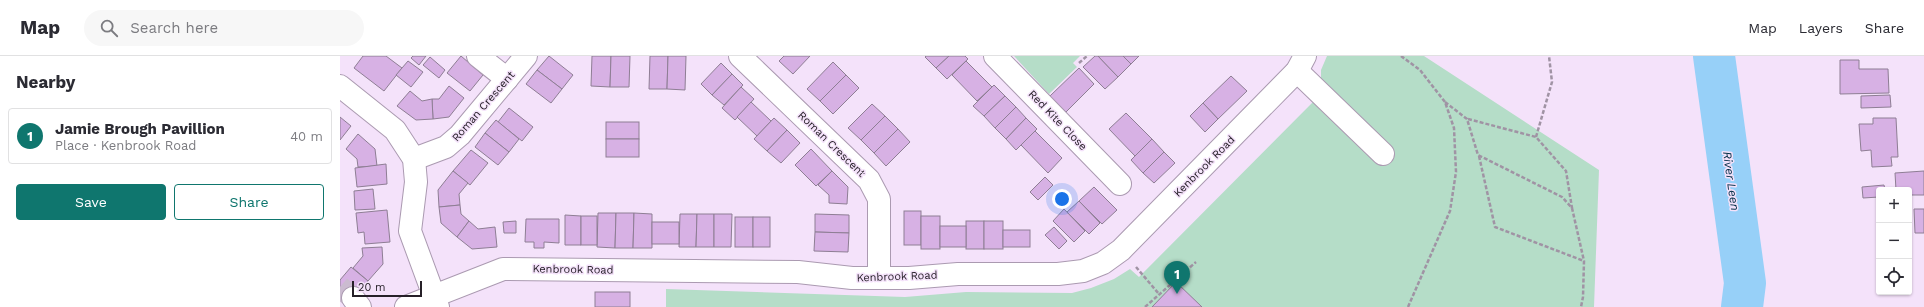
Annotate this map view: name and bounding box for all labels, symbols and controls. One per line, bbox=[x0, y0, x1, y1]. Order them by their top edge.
search box bbox=[84, 10, 364, 46]
text: Map bbox=[20, 16, 60, 39]
icon: search bbox=[98, 17, 120, 39]
text: Search here bbox=[130, 19, 218, 37]
text: Map bbox=[1748, 20, 1777, 36]
text: Layers bbox=[1799, 20, 1843, 36]
text: Share bbox=[1865, 20, 1904, 36]
street label: Roman Crescent bbox=[449, 68, 518, 144]
text: Nearby bbox=[16, 72, 75, 92]
street label: Red Kite Close bbox=[1026, 88, 1090, 153]
street label: Roman Crescent bbox=[795, 109, 868, 180]
text: Jamie Brough Pavillion bbox=[55, 120, 225, 138]
text: 1 bbox=[27, 129, 33, 144]
text: 40 m bbox=[290, 129, 323, 144]
street label: Kenbrook Road bbox=[1171, 133, 1238, 200]
text: Place · Kenbrook Road bbox=[55, 138, 196, 153]
water label: River Leen bbox=[1720, 150, 1742, 212]
button: Save bbox=[16, 184, 166, 220]
button: Share bbox=[174, 184, 324, 220]
map controls bbox=[1876, 187, 1912, 295]
button: + bbox=[1876, 187, 1912, 223]
your location bbox=[1052, 189, 1072, 209]
button: − bbox=[1876, 223, 1912, 259]
button: locate bbox=[1876, 259, 1912, 295]
pin: 1 bbox=[1164, 261, 1190, 294]
street label: Kenbrook Road bbox=[532, 262, 614, 277]
street label: Kenbrook Road bbox=[856, 269, 938, 284]
scale bar bbox=[352, 279, 422, 298]
text: 20 m bbox=[358, 281, 386, 294]

